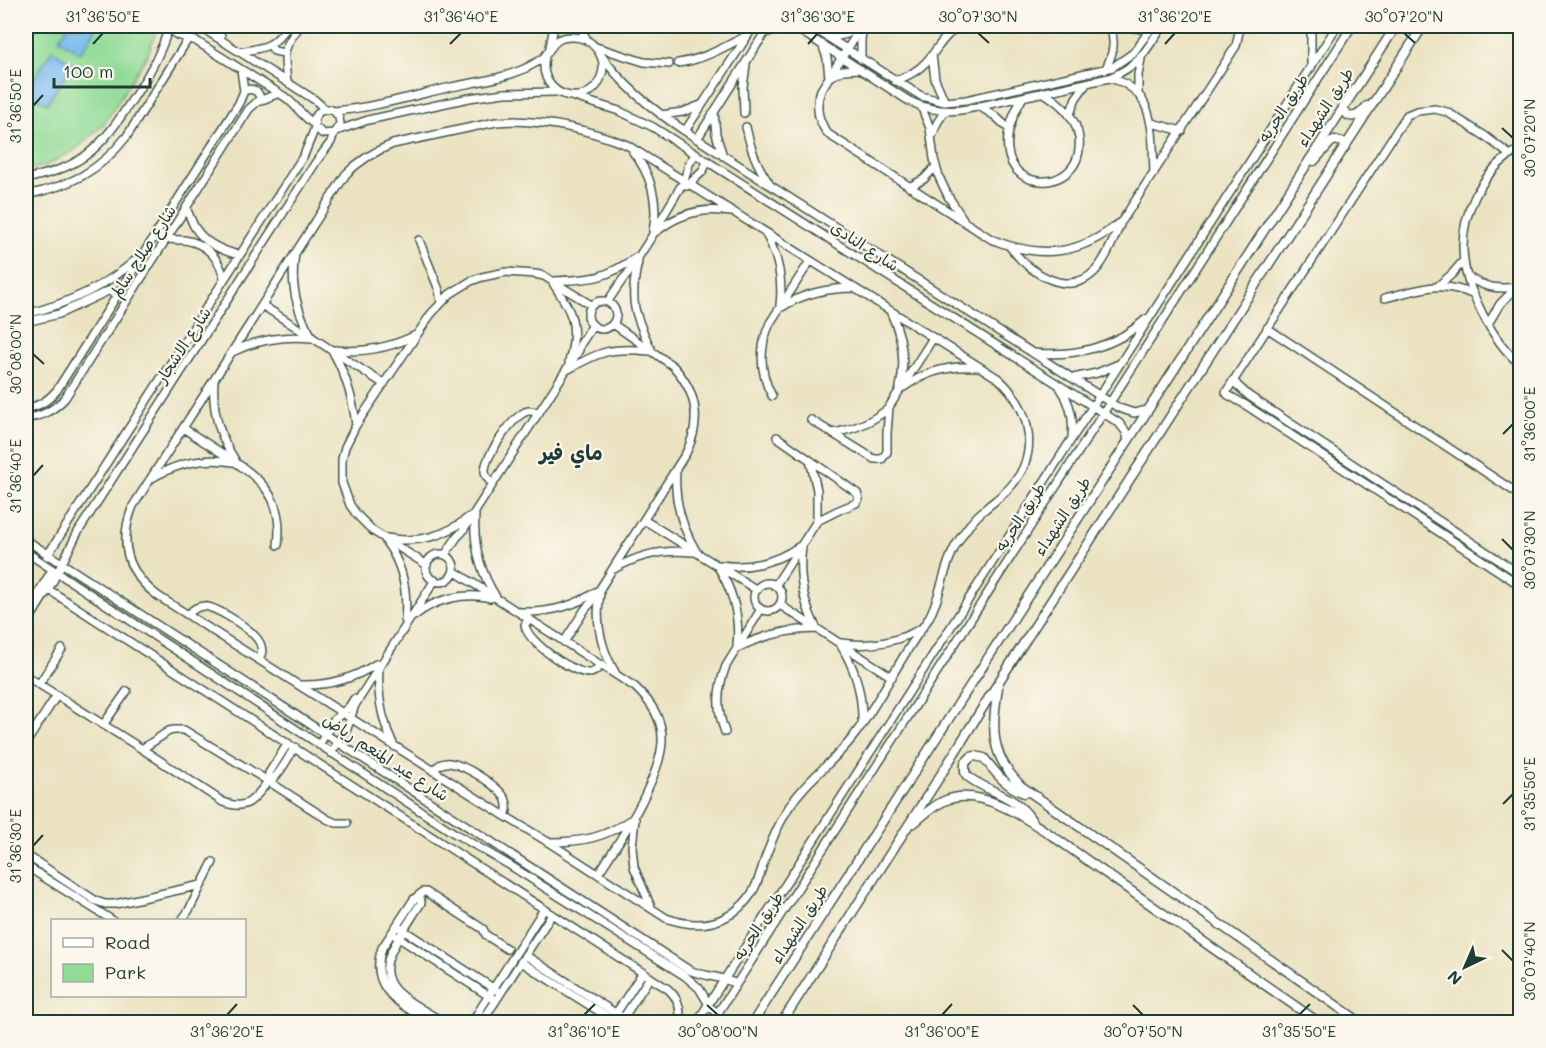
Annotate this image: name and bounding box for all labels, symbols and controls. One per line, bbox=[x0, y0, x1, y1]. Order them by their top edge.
text: 31°36'50"E bbox=[66, 6, 141, 26]
text: 31°36'40"E bbox=[424, 6, 499, 26]
text: 31°36'30"E bbox=[781, 6, 856, 26]
text: 30°07'30"N bbox=[938, 6, 1018, 26]
text: 31°36'20"E bbox=[1138, 6, 1212, 26]
text: 30°07'20"N bbox=[1365, 6, 1443, 26]
scale bar bbox=[54, 51, 150, 89]
text: 100 m bbox=[63, 59, 113, 83]
street label: طريق الشهداء bbox=[1291, 63, 1358, 150]
text: 31°36'50"E bbox=[5, 68, 25, 143]
street label: طريق الحريه bbox=[1253, 69, 1313, 146]
text: 30°07'20"N bbox=[1519, 99, 1539, 177]
street label: شارع صلاح سالم bbox=[105, 201, 183, 302]
street label: شارع النادى bbox=[826, 216, 903, 277]
street label: شارع الاشجار bbox=[149, 303, 217, 390]
text: 30°08'00"N bbox=[5, 314, 25, 394]
text: 31°36'00"E bbox=[1519, 386, 1539, 461]
text: 31°36'40"E bbox=[5, 438, 25, 513]
district label: ماي فير bbox=[537, 439, 603, 469]
street label: طريق الشهداء bbox=[1028, 472, 1095, 559]
street label: طريق الحريه bbox=[990, 478, 1050, 555]
text: 30°07'30"N bbox=[1519, 510, 1539, 590]
street label: شارع عبد المنعم رياض bbox=[318, 708, 453, 808]
text: 31°35'50"E bbox=[1519, 757, 1539, 831]
text: 31°36'30"E bbox=[5, 808, 25, 883]
street label: طريق الشهداء bbox=[765, 880, 832, 967]
street label: طريق الحريه bbox=[728, 887, 788, 964]
legend bbox=[51, 919, 246, 997]
text: 30°07'40"N bbox=[1519, 921, 1539, 1001]
text: Road bbox=[105, 930, 150, 954]
north arrow bbox=[1435, 937, 1495, 997]
text: Park bbox=[105, 960, 146, 984]
text: N bbox=[1443, 966, 1466, 990]
text: 31°36'20"E bbox=[190, 1021, 264, 1041]
text: 31°36'10"E bbox=[548, 1021, 621, 1041]
text: 30°08'00"N bbox=[678, 1021, 758, 1041]
text: 31°36'00"E bbox=[905, 1021, 980, 1041]
text: 30°07'50"N bbox=[1103, 1021, 1183, 1041]
text: 31°35'50"E bbox=[1262, 1021, 1336, 1041]

